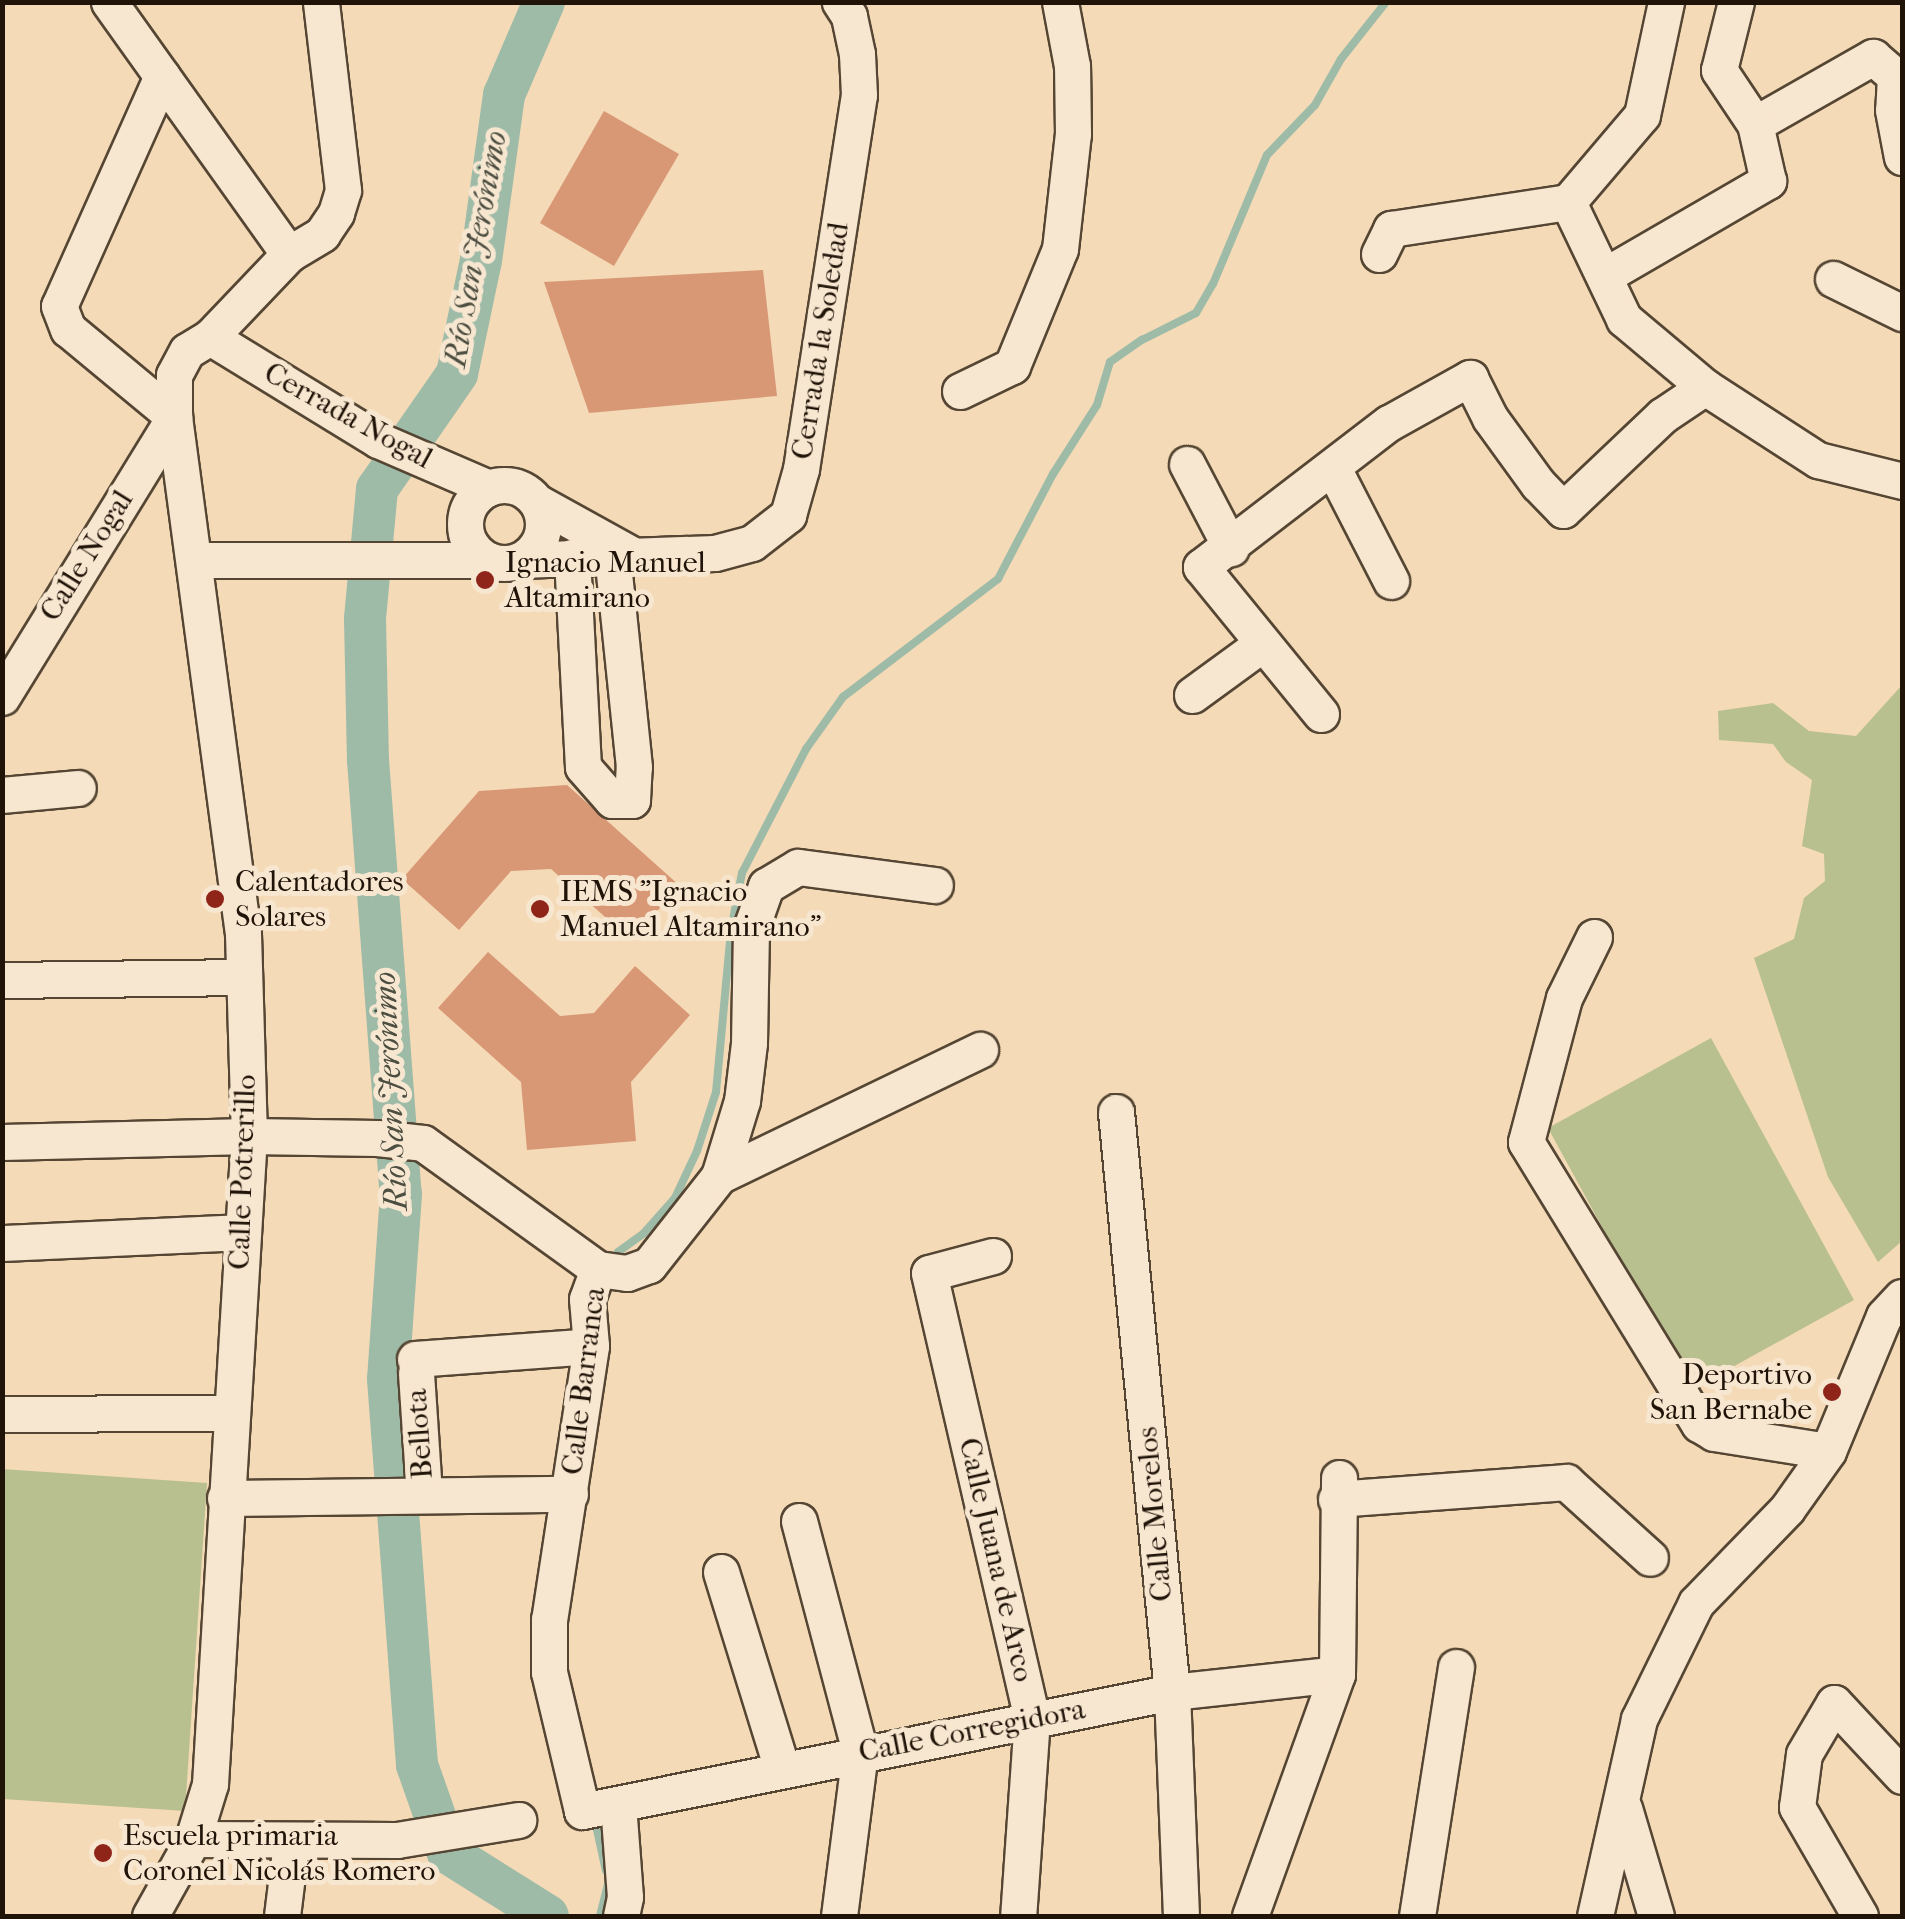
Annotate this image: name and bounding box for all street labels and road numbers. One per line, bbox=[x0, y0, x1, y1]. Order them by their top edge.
street label: Cerrada la Soledad bbox=[784, 220, 858, 462]
street label: Cerrada Nogal bbox=[258, 355, 438, 477]
street label: Calle Nogal bbox=[33, 484, 141, 628]
street label: Calle Potrerillo bbox=[222, 1074, 264, 1270]
street label: Calle Barranca bbox=[555, 1285, 613, 1477]
street label: Bellota bbox=[399, 1388, 441, 1480]
street label: Calle Morelos bbox=[1129, 1425, 1181, 1603]
street label: Calle Juana de Arco bbox=[950, 1435, 1042, 1685]
street label: Calle Corregidora bbox=[856, 1691, 1088, 1771]

